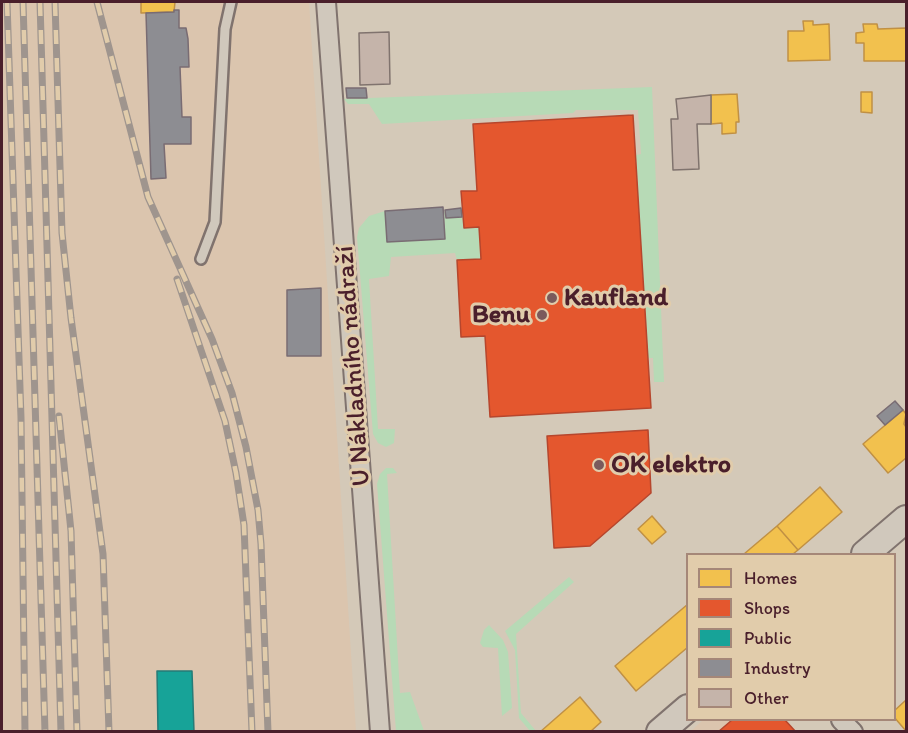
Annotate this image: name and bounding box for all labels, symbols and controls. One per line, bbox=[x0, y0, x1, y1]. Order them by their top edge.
street label: U Nákladního nádraží bbox=[330, 245, 378, 487]
place label: Kaufland bbox=[564, 282, 668, 314]
marker: Kaufland bbox=[545, 291, 559, 305]
place label: Benu bbox=[472, 299, 530, 331]
marker: Benu bbox=[535, 308, 549, 322]
place label: OK elektro bbox=[611, 449, 731, 481]
marker: OK elektro bbox=[592, 458, 606, 472]
legend bbox=[686, 553, 896, 721]
text: Homes bbox=[744, 567, 797, 589]
text: Shops bbox=[744, 597, 790, 619]
text: Public bbox=[744, 627, 792, 649]
text: Industry bbox=[744, 657, 811, 679]
text: Other bbox=[744, 687, 789, 709]

